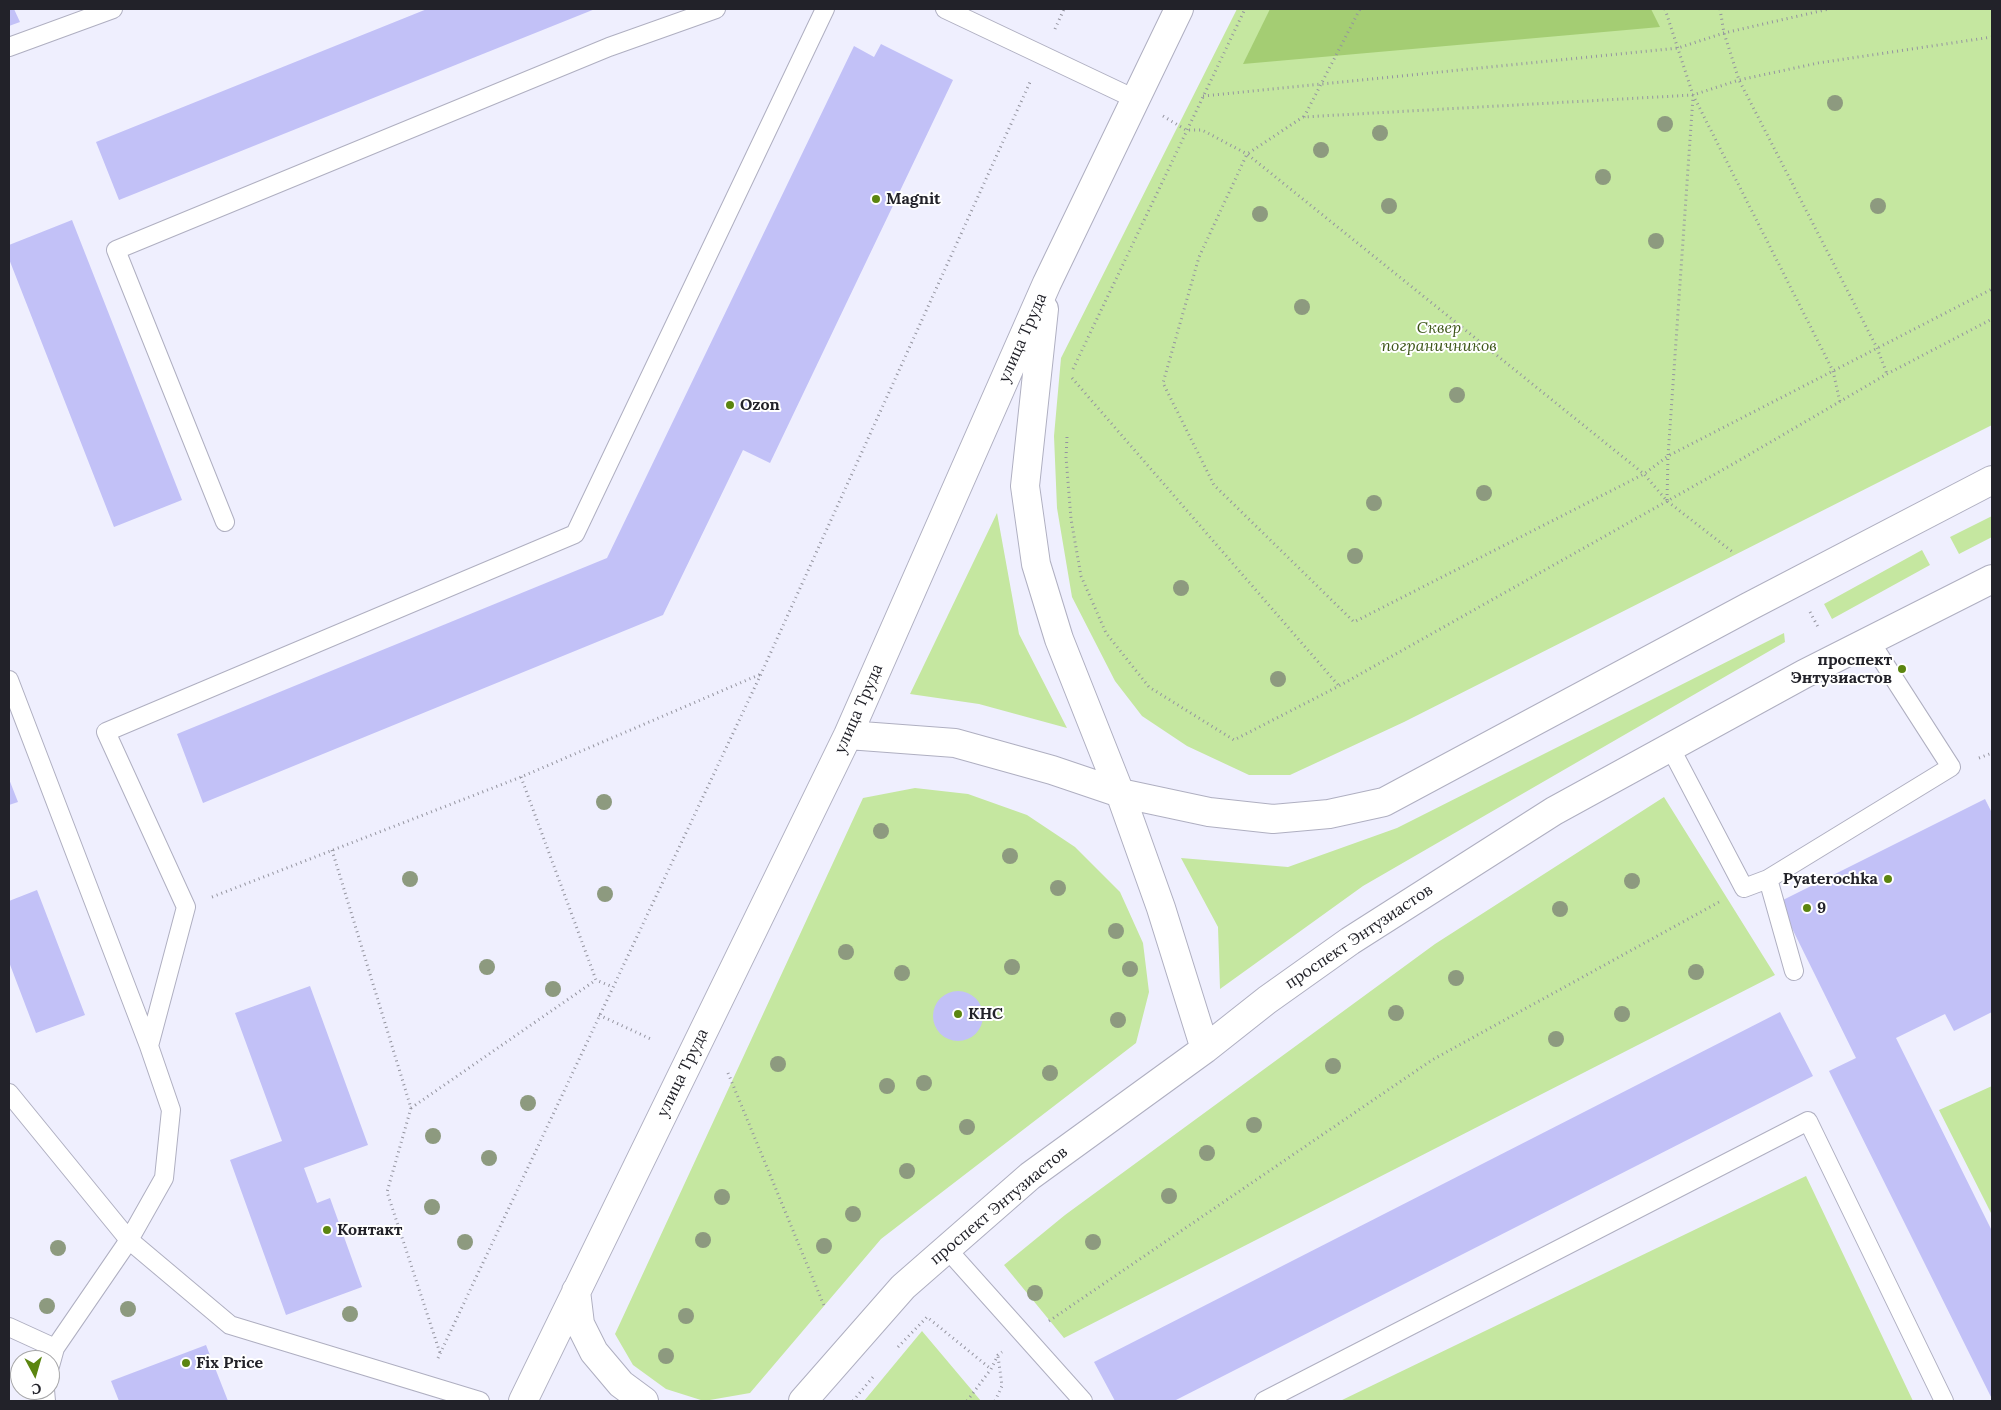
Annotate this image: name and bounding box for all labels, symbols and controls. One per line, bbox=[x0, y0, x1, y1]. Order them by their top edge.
place label: Magnit bbox=[886, 189, 941, 209]
marker: Magnit bbox=[870, 193, 882, 205]
street label: улица Труда bbox=[995, 290, 1051, 386]
park label: Сквер пограничников bbox=[1381, 318, 1497, 356]
place label: Ozon bbox=[740, 395, 780, 415]
marker: Ozon bbox=[724, 399, 736, 411]
place label: проспект Энтузиастов bbox=[1791, 650, 1892, 688]
street label: улица Труда bbox=[831, 661, 887, 757]
marker: проспект Энтузиастов bbox=[1896, 663, 1908, 675]
place label: Pyaterochka bbox=[1783, 869, 1878, 889]
marker: Pyaterochka bbox=[1882, 873, 1894, 885]
street label: проспект Энтузиастов bbox=[1282, 880, 1436, 994]
place label: 9 bbox=[1817, 898, 1826, 918]
marker: 9 bbox=[1801, 902, 1813, 914]
place label: КНС bbox=[968, 1004, 1003, 1024]
marker: КНС bbox=[952, 1008, 964, 1020]
street label: улица Труда bbox=[653, 1026, 713, 1120]
street label: проспект Энтузиастов bbox=[926, 1143, 1072, 1269]
place label: Контакт bbox=[337, 1220, 402, 1240]
marker: Контакт bbox=[321, 1224, 333, 1236]
north arrow bbox=[10, 1350, 60, 1400]
place label: Fix Price bbox=[196, 1353, 263, 1373]
marker: Fix Price bbox=[180, 1357, 192, 1369]
text: С bbox=[31, 1379, 42, 1398]

